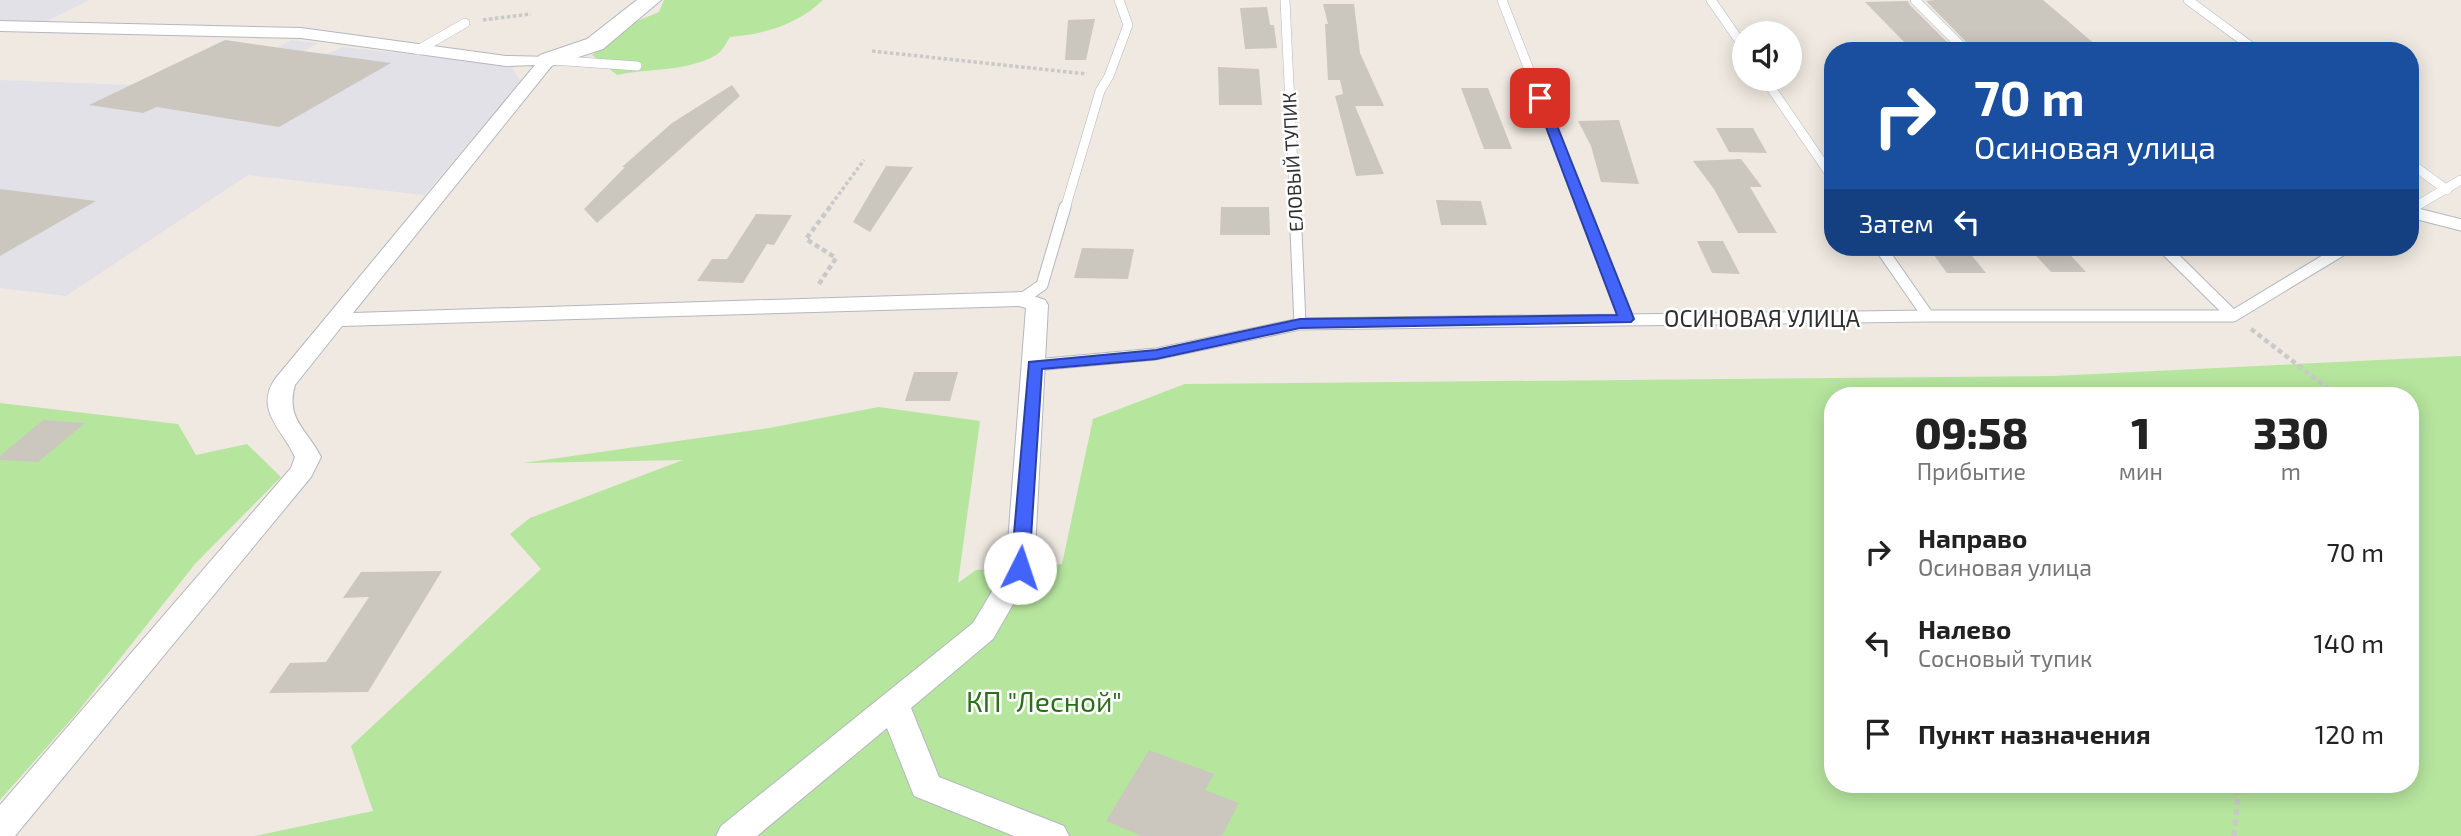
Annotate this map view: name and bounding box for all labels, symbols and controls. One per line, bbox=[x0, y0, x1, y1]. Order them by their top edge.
map controls bbox=[1732, 21, 1802, 91]
button: sound bbox=[1732, 21, 1802, 91]
text: 70 m bbox=[1974, 67, 2085, 126]
pin bbox=[1510, 68, 1570, 128]
icon: right bbox=[1859, 70, 1950, 161]
icon: arrive bbox=[1521, 79, 1559, 117]
street label: ЕЛОВЫЙ ТУПИК bbox=[1277, 92, 1307, 232]
text: Осиновая улица bbox=[1974, 127, 2216, 165]
icon: left bbox=[1948, 203, 1986, 241]
text: Затем bbox=[1859, 207, 1934, 238]
street label: ОСИНОВАЯ УЛИЦА bbox=[1664, 304, 1861, 332]
text: 09:58 bbox=[1914, 407, 2028, 457]
text: 1 bbox=[2131, 407, 2150, 457]
text: 330 bbox=[2253, 407, 2329, 457]
text: Прибытие bbox=[1917, 457, 2026, 485]
text: мин bbox=[2119, 457, 2163, 485]
text: m bbox=[2281, 457, 2301, 485]
text: Направо bbox=[1918, 522, 2027, 553]
position arrow bbox=[983, 531, 1057, 605]
icon: right bbox=[1859, 533, 1897, 571]
text: 70 m bbox=[2326, 536, 2384, 567]
text: Осиновая улица bbox=[1918, 553, 2092, 581]
text: Налево bbox=[1918, 613, 2011, 644]
icon: left bbox=[1859, 624, 1897, 662]
text: 140 m bbox=[2313, 627, 2384, 658]
text: Сосновый тупик bbox=[1918, 644, 2092, 672]
park label: КП "Лесной" bbox=[966, 684, 1122, 718]
icon: arrive bbox=[1859, 715, 1897, 753]
text: Пункт назначения bbox=[1918, 718, 2151, 749]
text: 120 m bbox=[2315, 718, 2384, 749]

